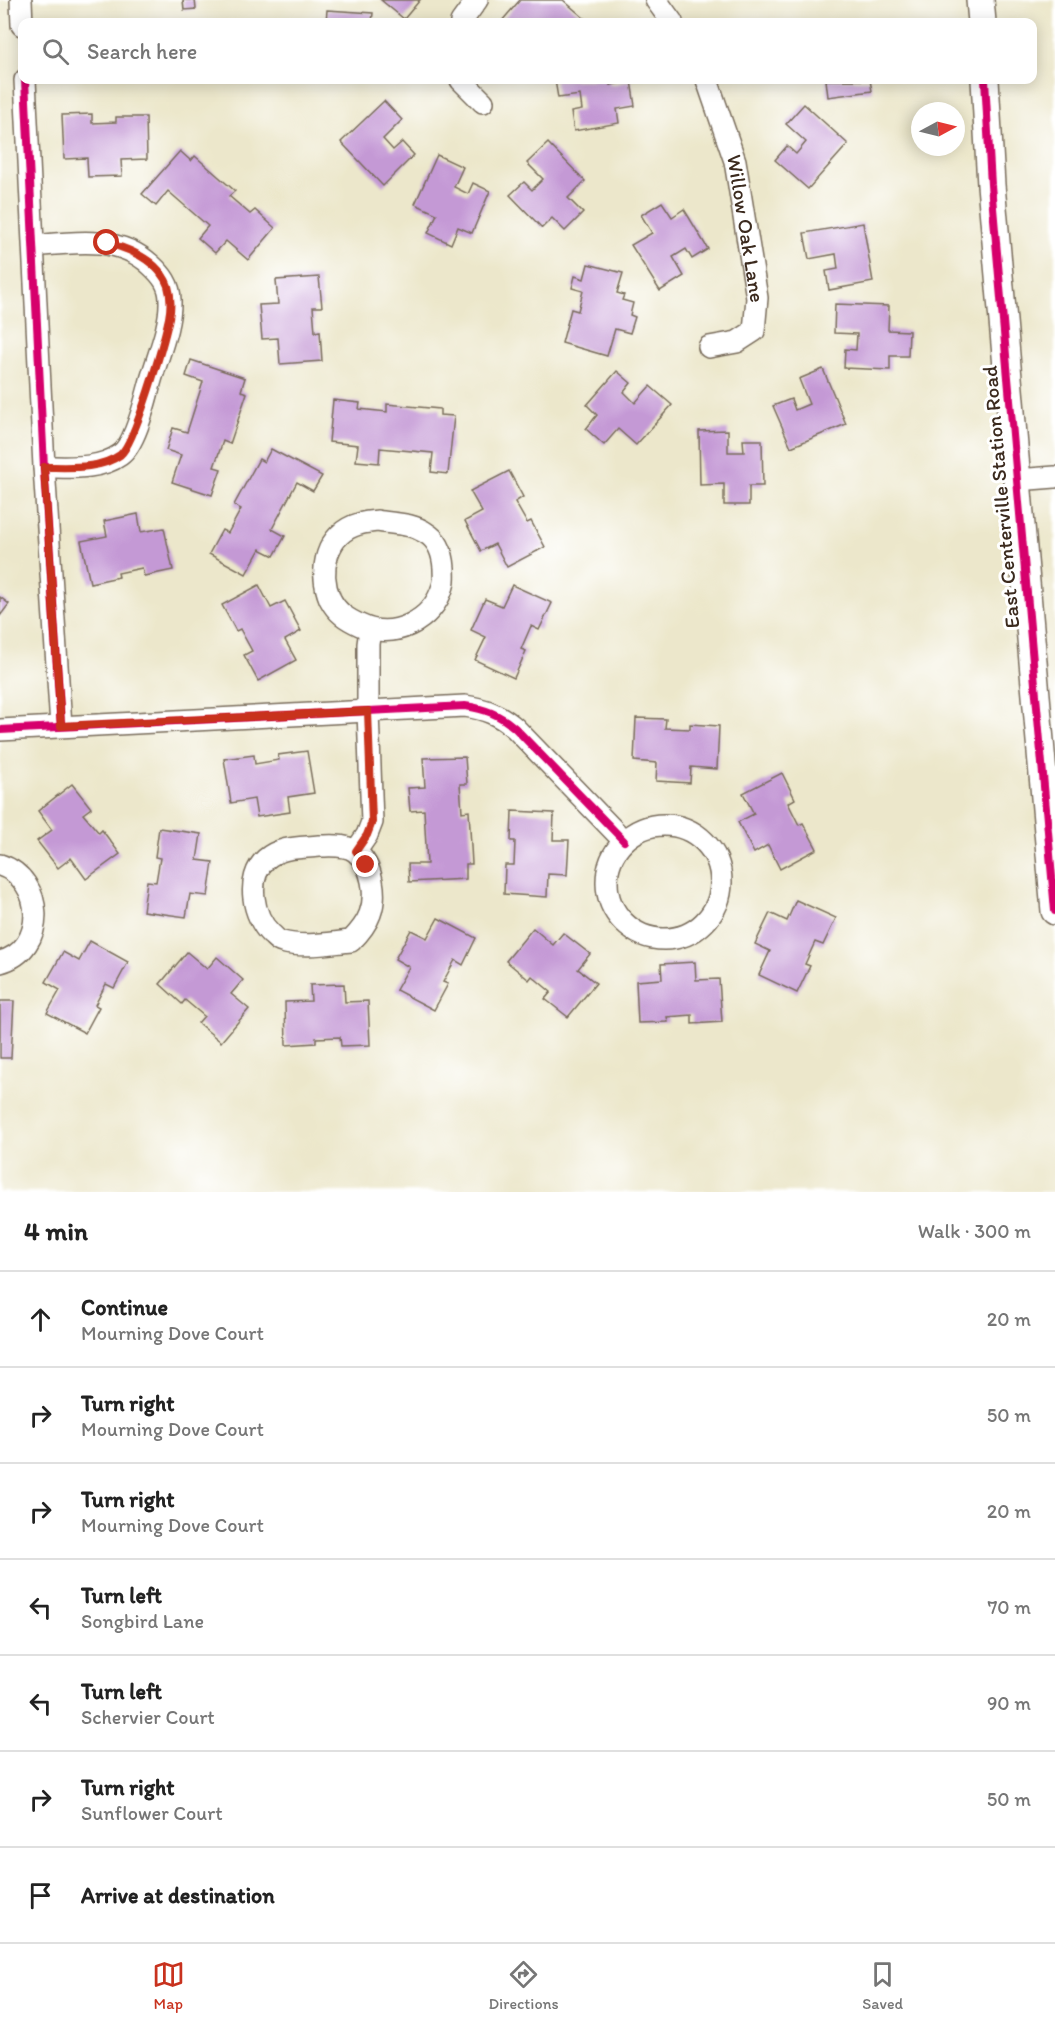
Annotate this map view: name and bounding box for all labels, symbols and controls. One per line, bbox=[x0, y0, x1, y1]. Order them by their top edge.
search box bbox=[18, 18, 1037, 84]
icon: search bbox=[39, 35, 72, 68]
text: Search here bbox=[87, 38, 197, 65]
north arrow bbox=[911, 102, 965, 156]
street label: Willow Oak Lane bbox=[722, 153, 771, 304]
route start bbox=[93, 229, 119, 255]
street label: East Centerville Station Road bbox=[977, 364, 1024, 629]
route end bbox=[352, 851, 378, 877]
text: 4 min bbox=[24, 1215, 88, 1247]
text: Walk · 300 m bbox=[918, 1219, 1031, 1243]
text: Continue bbox=[81, 1294, 168, 1321]
icon: ahead bbox=[24, 1303, 57, 1336]
text: 20 m bbox=[987, 1307, 1031, 1331]
text: Mourning Dove Court bbox=[81, 1321, 264, 1345]
text: Turn right bbox=[81, 1390, 175, 1417]
icon: right bbox=[24, 1399, 57, 1432]
text: 50 m bbox=[987, 1403, 1031, 1427]
text: Mourning Dove Court bbox=[81, 1417, 264, 1441]
text: Turn right bbox=[81, 1486, 175, 1513]
icon: right bbox=[24, 1495, 57, 1528]
text: 20 m bbox=[987, 1499, 1031, 1523]
text: Mourning Dove Court bbox=[81, 1513, 264, 1537]
text: Turn left bbox=[81, 1582, 162, 1609]
icon: left bbox=[24, 1591, 57, 1624]
text: 70 m bbox=[987, 1595, 1031, 1619]
text: Songbird Lane bbox=[81, 1609, 204, 1633]
text: Turn left bbox=[81, 1678, 162, 1705]
icon: left bbox=[24, 1687, 57, 1720]
text: 90 m bbox=[987, 1691, 1031, 1715]
text: Schervier Court bbox=[81, 1705, 215, 1729]
text: Turn right bbox=[81, 1774, 175, 1801]
icon: right bbox=[24, 1783, 57, 1816]
text: 50 m bbox=[987, 1787, 1031, 1811]
text: Sunflower Court bbox=[81, 1801, 223, 1825]
icon: arrive bbox=[24, 1879, 57, 1912]
text: Arrive at destination bbox=[81, 1882, 275, 1909]
tab: Map bbox=[152, 1958, 185, 2013]
tab: Directions bbox=[488, 1958, 559, 2013]
tab: Saved bbox=[862, 1958, 903, 2013]

